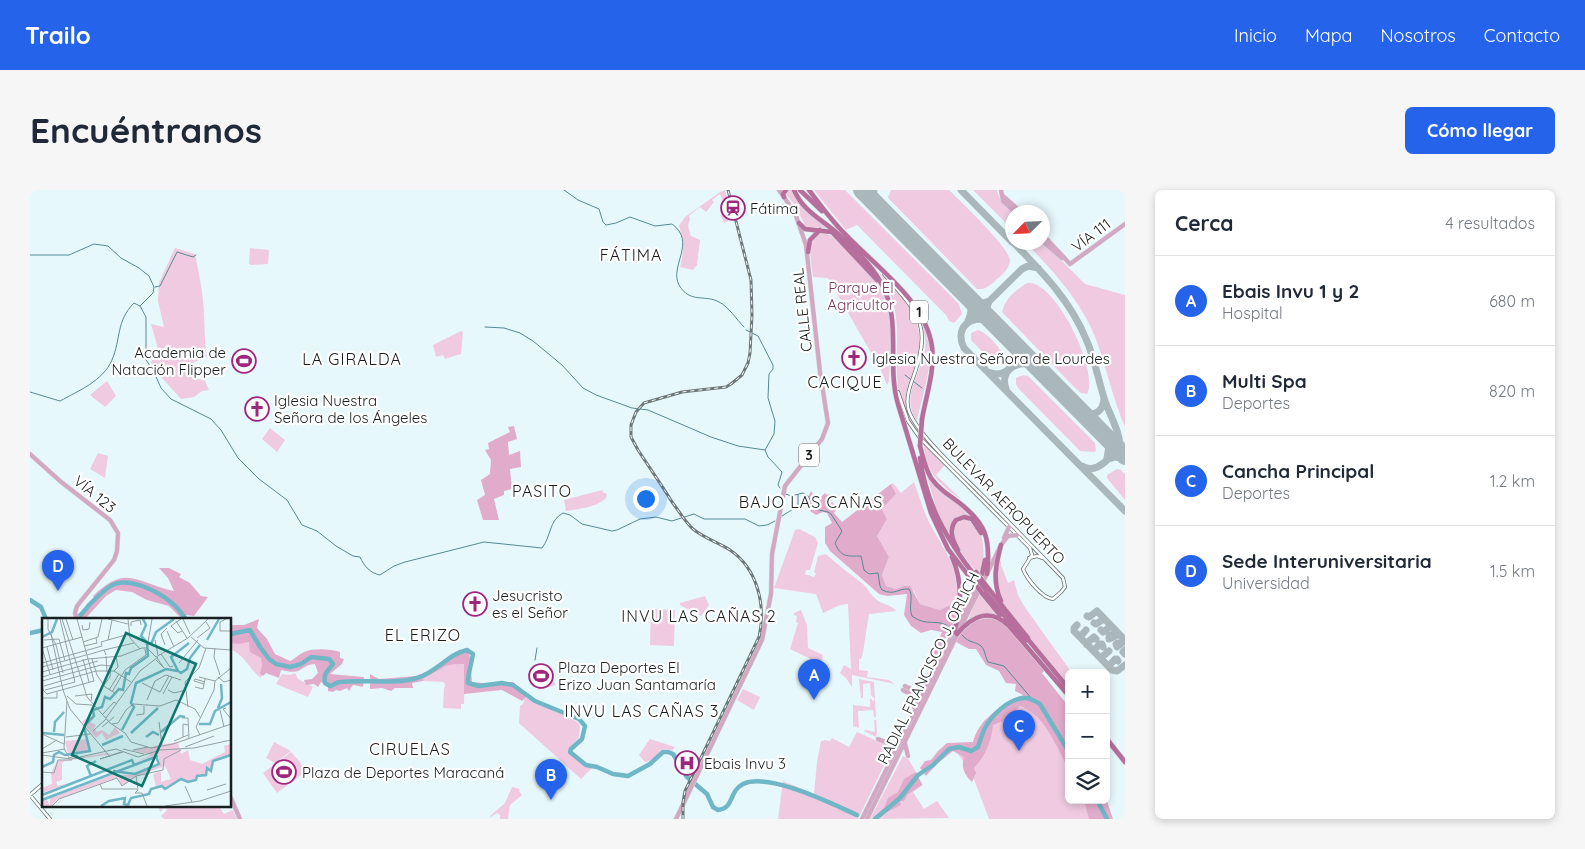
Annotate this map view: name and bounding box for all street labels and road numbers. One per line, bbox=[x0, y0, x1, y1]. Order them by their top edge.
street label: VÍA 111 bbox=[1068, 214, 1114, 256]
street label: CALLE REAL bbox=[788, 267, 816, 353]
road number: 1 bbox=[910, 300, 928, 324]
street label: BULEVAR AEROPUERTO bbox=[939, 434, 1069, 568]
road number: 3 bbox=[799, 444, 819, 466]
street label: VÍA 123 bbox=[70, 471, 120, 517]
street label: RADIAL FRANCISCO J. ORLICH bbox=[873, 569, 983, 767]

